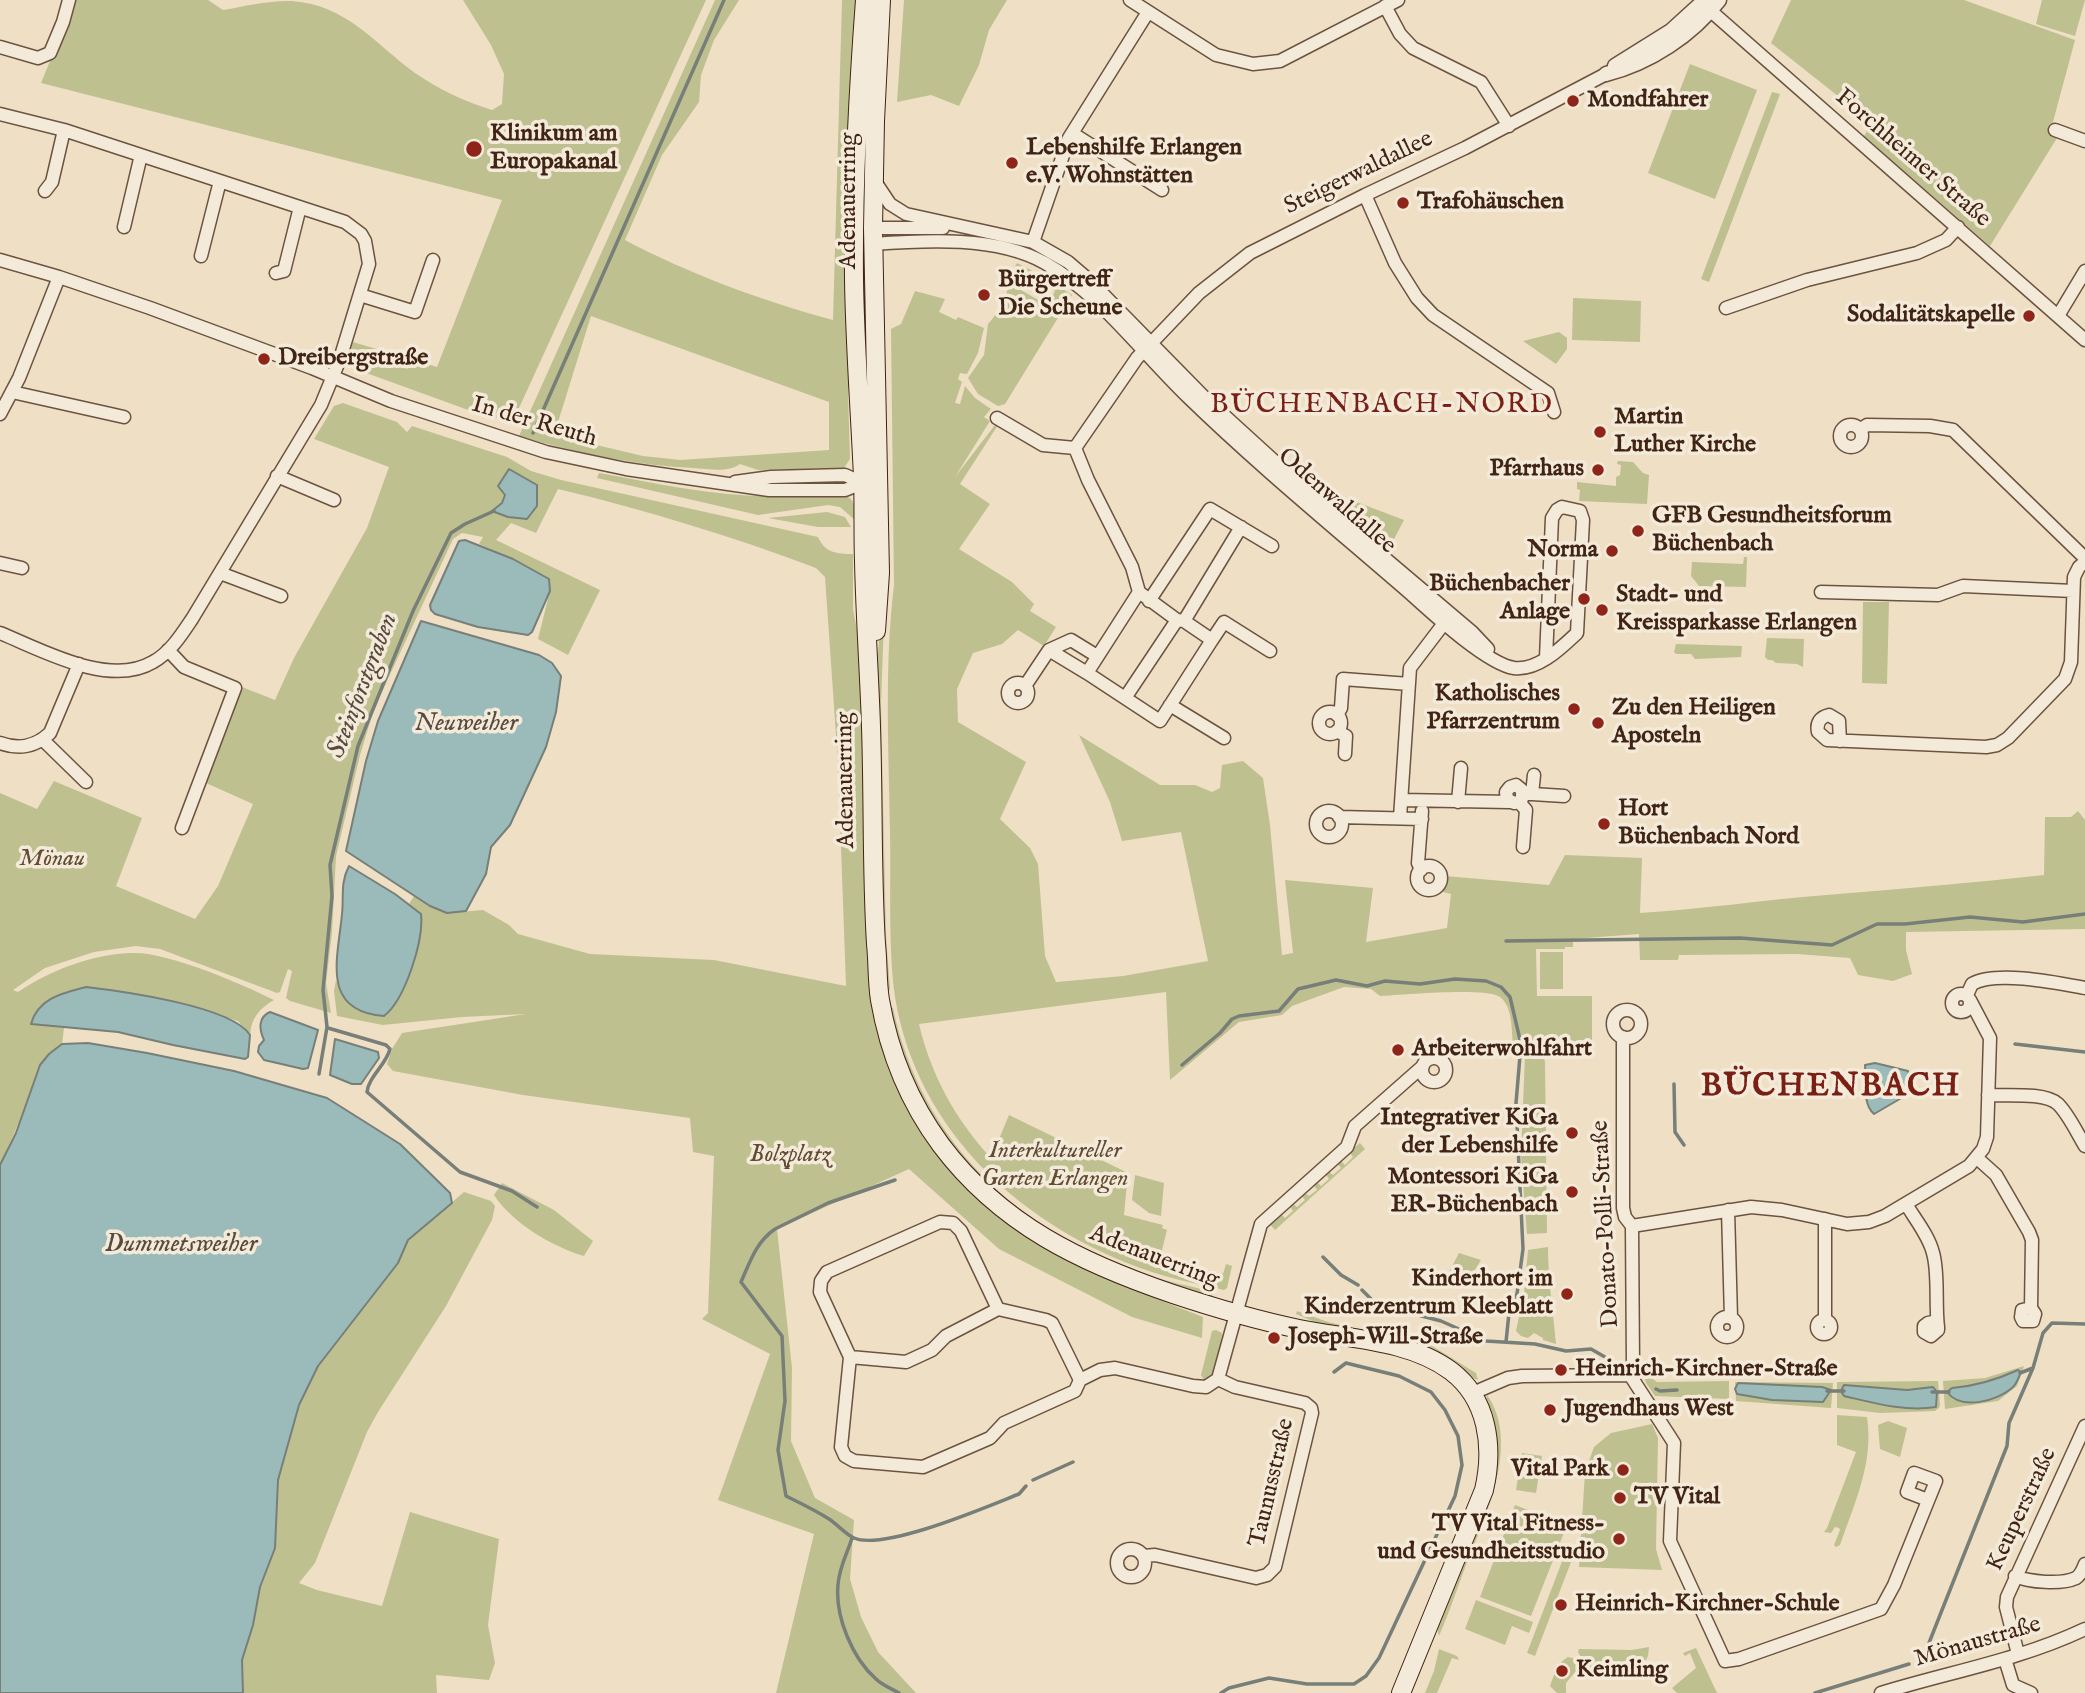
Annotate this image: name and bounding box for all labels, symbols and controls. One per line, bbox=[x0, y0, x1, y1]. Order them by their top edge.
street label: Forchheimer Straße bbox=[1828, 84, 1996, 234]
place label: Mondfahrer bbox=[1587, 87, 1708, 115]
marker: Mondfahrer bbox=[1565, 93, 1581, 109]
place label: Klinikum am Europakanal bbox=[490, 121, 618, 177]
street label: Steigerwaldallee bbox=[1280, 126, 1438, 222]
street label: Adenauerring bbox=[836, 133, 864, 269]
place label: Lebenshilfe Erlangen e.V. Wohnstätten bbox=[1026, 135, 1242, 191]
marker: Klinikum am Europakanal bbox=[464, 139, 484, 159]
marker: Lebenshilfe Erlangen e.V. Wohnstätten bbox=[1004, 155, 1020, 171]
place label: Trafohäuschen bbox=[1417, 189, 1564, 217]
marker: Trafohäuschen bbox=[1395, 195, 1411, 211]
place label: Bürgertreff Die Scheune bbox=[998, 267, 1122, 323]
marker: Bürgertreff Die Scheune bbox=[976, 287, 992, 303]
place label: Sodalitätskapelle bbox=[1847, 302, 2015, 330]
marker: Sodalitätskapelle bbox=[2021, 308, 2037, 324]
place label: Dreibergstraße bbox=[278, 345, 428, 373]
marker: Dreibergstraße bbox=[256, 351, 272, 367]
district label: BÜCHENBACH-NORD bbox=[1212, 389, 1552, 423]
street label: In der Reuth bbox=[468, 391, 600, 455]
place label: Martin Luther Kirche bbox=[1614, 404, 1756, 460]
marker: Martin Luther Kirche bbox=[1592, 424, 1608, 440]
street label: Odenwaldallee bbox=[1271, 443, 1401, 561]
place label: Pfarrhaus bbox=[1489, 456, 1584, 484]
marker: Pfarrhaus bbox=[1590, 462, 1606, 478]
place label: GFB Gesundheitsforum Büchenbach bbox=[1652, 503, 1892, 559]
marker: GFB Gesundheitsforum Büchenbach bbox=[1630, 523, 1646, 539]
place label: Norma bbox=[1527, 537, 1598, 565]
marker: Norma bbox=[1604, 543, 1620, 559]
place label: Büchenbacher Anlage bbox=[1429, 571, 1570, 627]
place label: Stadt- und Kreissparkasse Erlangen bbox=[1616, 582, 1857, 638]
marker: Büchenbacher Anlage bbox=[1576, 591, 1592, 607]
marker: Stadt- und Kreissparkasse Erlangen bbox=[1594, 602, 1610, 618]
water label: Steinforstgraben bbox=[322, 609, 406, 763]
place label: Katholisches Pfarrzentrum bbox=[1427, 681, 1560, 737]
place label: Zu den Heiligen Aposteln bbox=[1612, 695, 1776, 751]
marker: Katholisches Pfarrzentrum bbox=[1566, 701, 1582, 717]
water label: Neuweiher bbox=[414, 709, 518, 741]
street label: Adenauerring bbox=[831, 712, 863, 848]
marker: Zu den Heiligen Aposteln bbox=[1590, 715, 1606, 731]
place label: Hort Büchenbach Nord bbox=[1618, 796, 1799, 852]
marker: Hort Büchenbach Nord bbox=[1596, 816, 1612, 832]
park label: Mönau bbox=[19, 846, 85, 874]
place label: Arbeiterwohlfahrt bbox=[1412, 1036, 1592, 1064]
marker: Arbeiterwohlfahrt bbox=[1390, 1042, 1406, 1058]
district label: BÜCHENBACH bbox=[1702, 1069, 1960, 1107]
place label: Integrativer KiGa der Lebenshilfe bbox=[1380, 1105, 1558, 1161]
street label: Donato-Polli-Straße bbox=[1587, 1120, 1627, 1328]
marker: Integrativer KiGa der Lebenshilfe bbox=[1564, 1125, 1580, 1141]
park label: Interkultureller Garten Erlangen bbox=[981, 1138, 1129, 1194]
park label: Bolzplatz bbox=[750, 1142, 830, 1170]
place label: Montessori KiGa ER-Büchenbach bbox=[1387, 1164, 1558, 1220]
marker: Montessori KiGa ER-Büchenbach bbox=[1564, 1184, 1580, 1200]
street label: Adenauerring bbox=[1085, 1220, 1223, 1296]
water label: Dummetsweiher bbox=[105, 1230, 257, 1262]
place label: Kinderhort im Kinderzentrum Kleeblatt bbox=[1304, 1266, 1553, 1322]
marker: Kinderhort im Kinderzentrum Kleeblatt bbox=[1559, 1286, 1575, 1302]
place label: Joseph-Will-Straße bbox=[1288, 1324, 1483, 1352]
marker: Joseph-Will-Straße bbox=[1266, 1330, 1282, 1346]
place label: Heinrich-Kirchner-Straße bbox=[1575, 1356, 1837, 1384]
marker: Heinrich-Kirchner-Straße bbox=[1553, 1362, 1569, 1378]
place label: Jugendhaus West bbox=[1564, 1396, 1734, 1424]
marker: Jugendhaus West bbox=[1542, 1402, 1558, 1418]
street label: Taunusstraße bbox=[1244, 1416, 1302, 1550]
street label: Keuperstraße bbox=[1982, 1444, 2064, 1576]
place label: Vital Park bbox=[1511, 1456, 1609, 1484]
marker: Vital Park bbox=[1615, 1462, 1631, 1478]
place label: TV Vital bbox=[1634, 1484, 1720, 1512]
marker: TV Vital bbox=[1612, 1490, 1628, 1506]
place label: TV Vital Fitness- und Gesundheitsstudio bbox=[1377, 1511, 1605, 1567]
marker: TV Vital Fitness- und Gesundheitsstudio bbox=[1611, 1531, 1627, 1547]
place label: Heinrich-Kirchner-Schule bbox=[1575, 1591, 1839, 1619]
marker: Heinrich-Kirchner-Schule bbox=[1553, 1597, 1569, 1613]
street label: Mönaustraße bbox=[1912, 1611, 2044, 1675]
place label: Keimling bbox=[1576, 1657, 1668, 1685]
marker: Keimling bbox=[1554, 1663, 1570, 1679]

